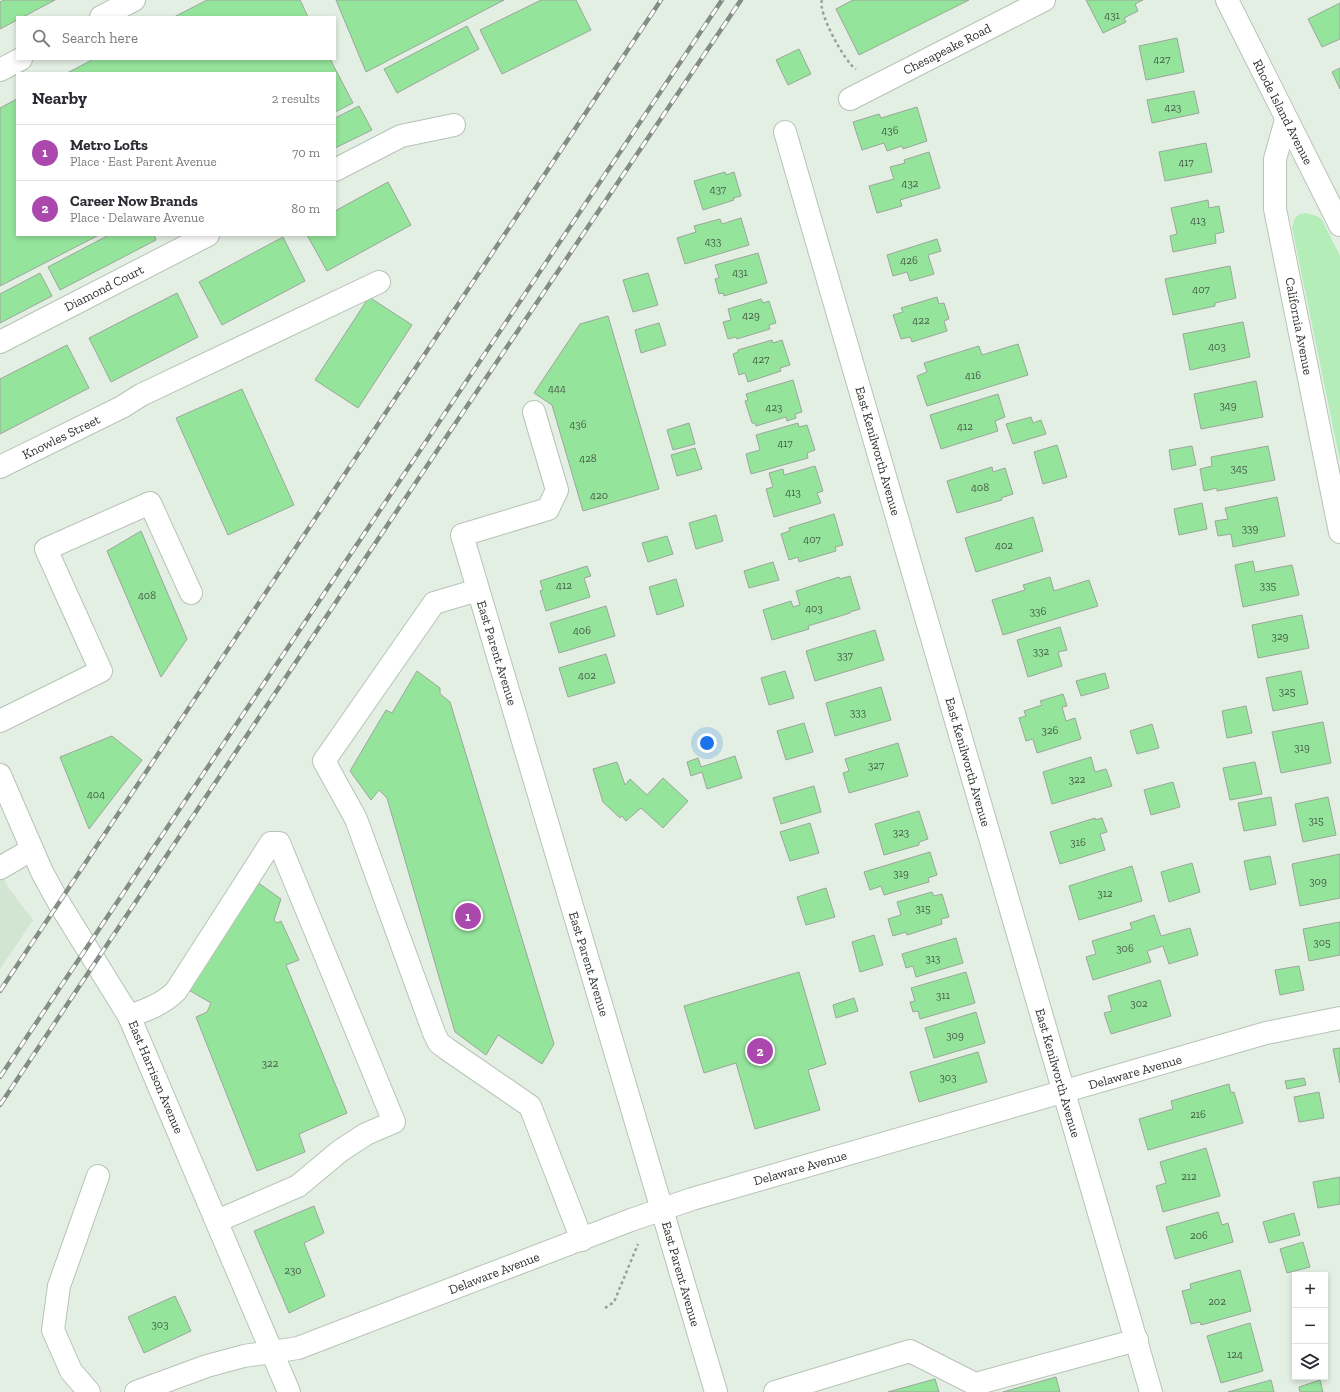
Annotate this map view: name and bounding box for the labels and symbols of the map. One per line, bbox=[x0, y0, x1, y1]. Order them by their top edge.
house number: 431 bbox=[1104, 9, 1121, 22]
street label: Chesapeake Road bbox=[900, 20, 994, 78]
house number: 427 bbox=[1154, 53, 1170, 66]
street label: Rhode Island Avenue bbox=[1250, 57, 1316, 167]
house number: 423 bbox=[1165, 101, 1181, 114]
house number: 436 bbox=[881, 124, 899, 137]
house number: 417 bbox=[1178, 156, 1194, 169]
house number: 432 bbox=[902, 177, 919, 190]
house number: 437 bbox=[710, 183, 726, 196]
house number: 413 bbox=[1190, 214, 1206, 227]
house number: 433 bbox=[705, 235, 721, 248]
house number: 426 bbox=[900, 254, 918, 267]
street label: Diamond Court bbox=[62, 261, 146, 314]
house number: 431 bbox=[732, 266, 749, 279]
street label: California Avenue bbox=[1282, 276, 1316, 376]
house number: 407 bbox=[1192, 283, 1210, 296]
house number: 429 bbox=[742, 309, 760, 322]
house number: 422 bbox=[912, 314, 930, 327]
house number: 403 bbox=[1208, 340, 1226, 353]
house number: 427 bbox=[753, 353, 769, 366]
house number: 416 bbox=[965, 369, 981, 382]
house number: 444 bbox=[548, 382, 566, 395]
street label: East Kenilworth Avenue bbox=[852, 385, 904, 517]
house number: 349 bbox=[1219, 399, 1237, 412]
house number: 423 bbox=[766, 401, 782, 414]
street label: Knowles Street bbox=[20, 412, 102, 462]
house number: 436 bbox=[569, 418, 587, 431]
house number: 412 bbox=[957, 420, 973, 433]
house number: 417 bbox=[777, 437, 793, 450]
house number: 428 bbox=[579, 452, 597, 465]
house number: 345 bbox=[1231, 462, 1248, 475]
house number: 408 bbox=[971, 481, 989, 494]
house number: 413 bbox=[785, 486, 801, 499]
house number: 420 bbox=[590, 489, 608, 502]
house number: 339 bbox=[1242, 522, 1258, 535]
house number: 407 bbox=[803, 533, 821, 546]
house number: 402 bbox=[995, 539, 1013, 552]
house number: 412 bbox=[556, 579, 572, 592]
house number: 335 bbox=[1260, 579, 1277, 592]
house number: 408 bbox=[138, 589, 156, 602]
street label: East Parent Avenue bbox=[474, 599, 520, 707]
house number: 403 bbox=[805, 602, 823, 615]
house number: 336 bbox=[1030, 605, 1046, 618]
house number: 406 bbox=[573, 624, 591, 637]
house number: 329 bbox=[1272, 630, 1289, 643]
house number: 332 bbox=[1033, 645, 1050, 658]
house number: 337 bbox=[837, 649, 853, 662]
house number: 402 bbox=[578, 669, 596, 682]
house number: 325 bbox=[1279, 685, 1296, 698]
street label: East Kenilworth Avenue bbox=[942, 696, 994, 828]
house number: 333 bbox=[850, 706, 866, 719]
house number: 326 bbox=[1042, 724, 1059, 737]
your location bbox=[697, 733, 717, 753]
house number: 319 bbox=[1294, 741, 1310, 754]
house number: 327 bbox=[868, 759, 884, 772]
house number: 322 bbox=[1069, 773, 1086, 786]
house number: 404 bbox=[87, 788, 105, 801]
house number: 315 bbox=[1308, 814, 1324, 827]
house number: 323 bbox=[893, 826, 909, 839]
house number: 316 bbox=[1070, 836, 1086, 849]
house number: 319 bbox=[893, 867, 909, 880]
house number: 309 bbox=[1309, 875, 1327, 888]
house number: 312 bbox=[1097, 887, 1113, 900]
pin: 1 bbox=[455, 901, 481, 931]
house number: 315 bbox=[915, 902, 931, 915]
street label: East Parent Avenue bbox=[566, 910, 612, 1018]
house number: 305 bbox=[1313, 936, 1331, 949]
house number: 306 bbox=[1116, 942, 1134, 955]
house number: 313 bbox=[926, 952, 941, 965]
house number: 311 bbox=[936, 989, 951, 1002]
house number: 302 bbox=[1130, 997, 1148, 1010]
street label: East Kenilworth Avenue bbox=[1032, 1007, 1084, 1139]
street label: East Harrison Avenue bbox=[125, 1018, 187, 1136]
house number: 309 bbox=[946, 1029, 964, 1042]
pin: 2 bbox=[747, 1036, 773, 1066]
street label: Delaware Avenue bbox=[1087, 1052, 1183, 1092]
house number: 322 bbox=[262, 1057, 279, 1070]
house number: 303 bbox=[939, 1071, 957, 1084]
house number: 216 bbox=[1190, 1108, 1206, 1121]
street label: Delaware Avenue bbox=[752, 1148, 848, 1188]
house number: 212 bbox=[1181, 1170, 1197, 1183]
street label: East Parent Avenue bbox=[659, 1220, 703, 1328]
house number: 206 bbox=[1190, 1229, 1208, 1242]
street label: Delaware Avenue bbox=[446, 1249, 542, 1297]
house number: 230 bbox=[284, 1264, 302, 1277]
house number: 202 bbox=[1208, 1295, 1226, 1308]
house number: 303 bbox=[151, 1318, 169, 1331]
house number: 124 bbox=[1227, 1348, 1243, 1361]

